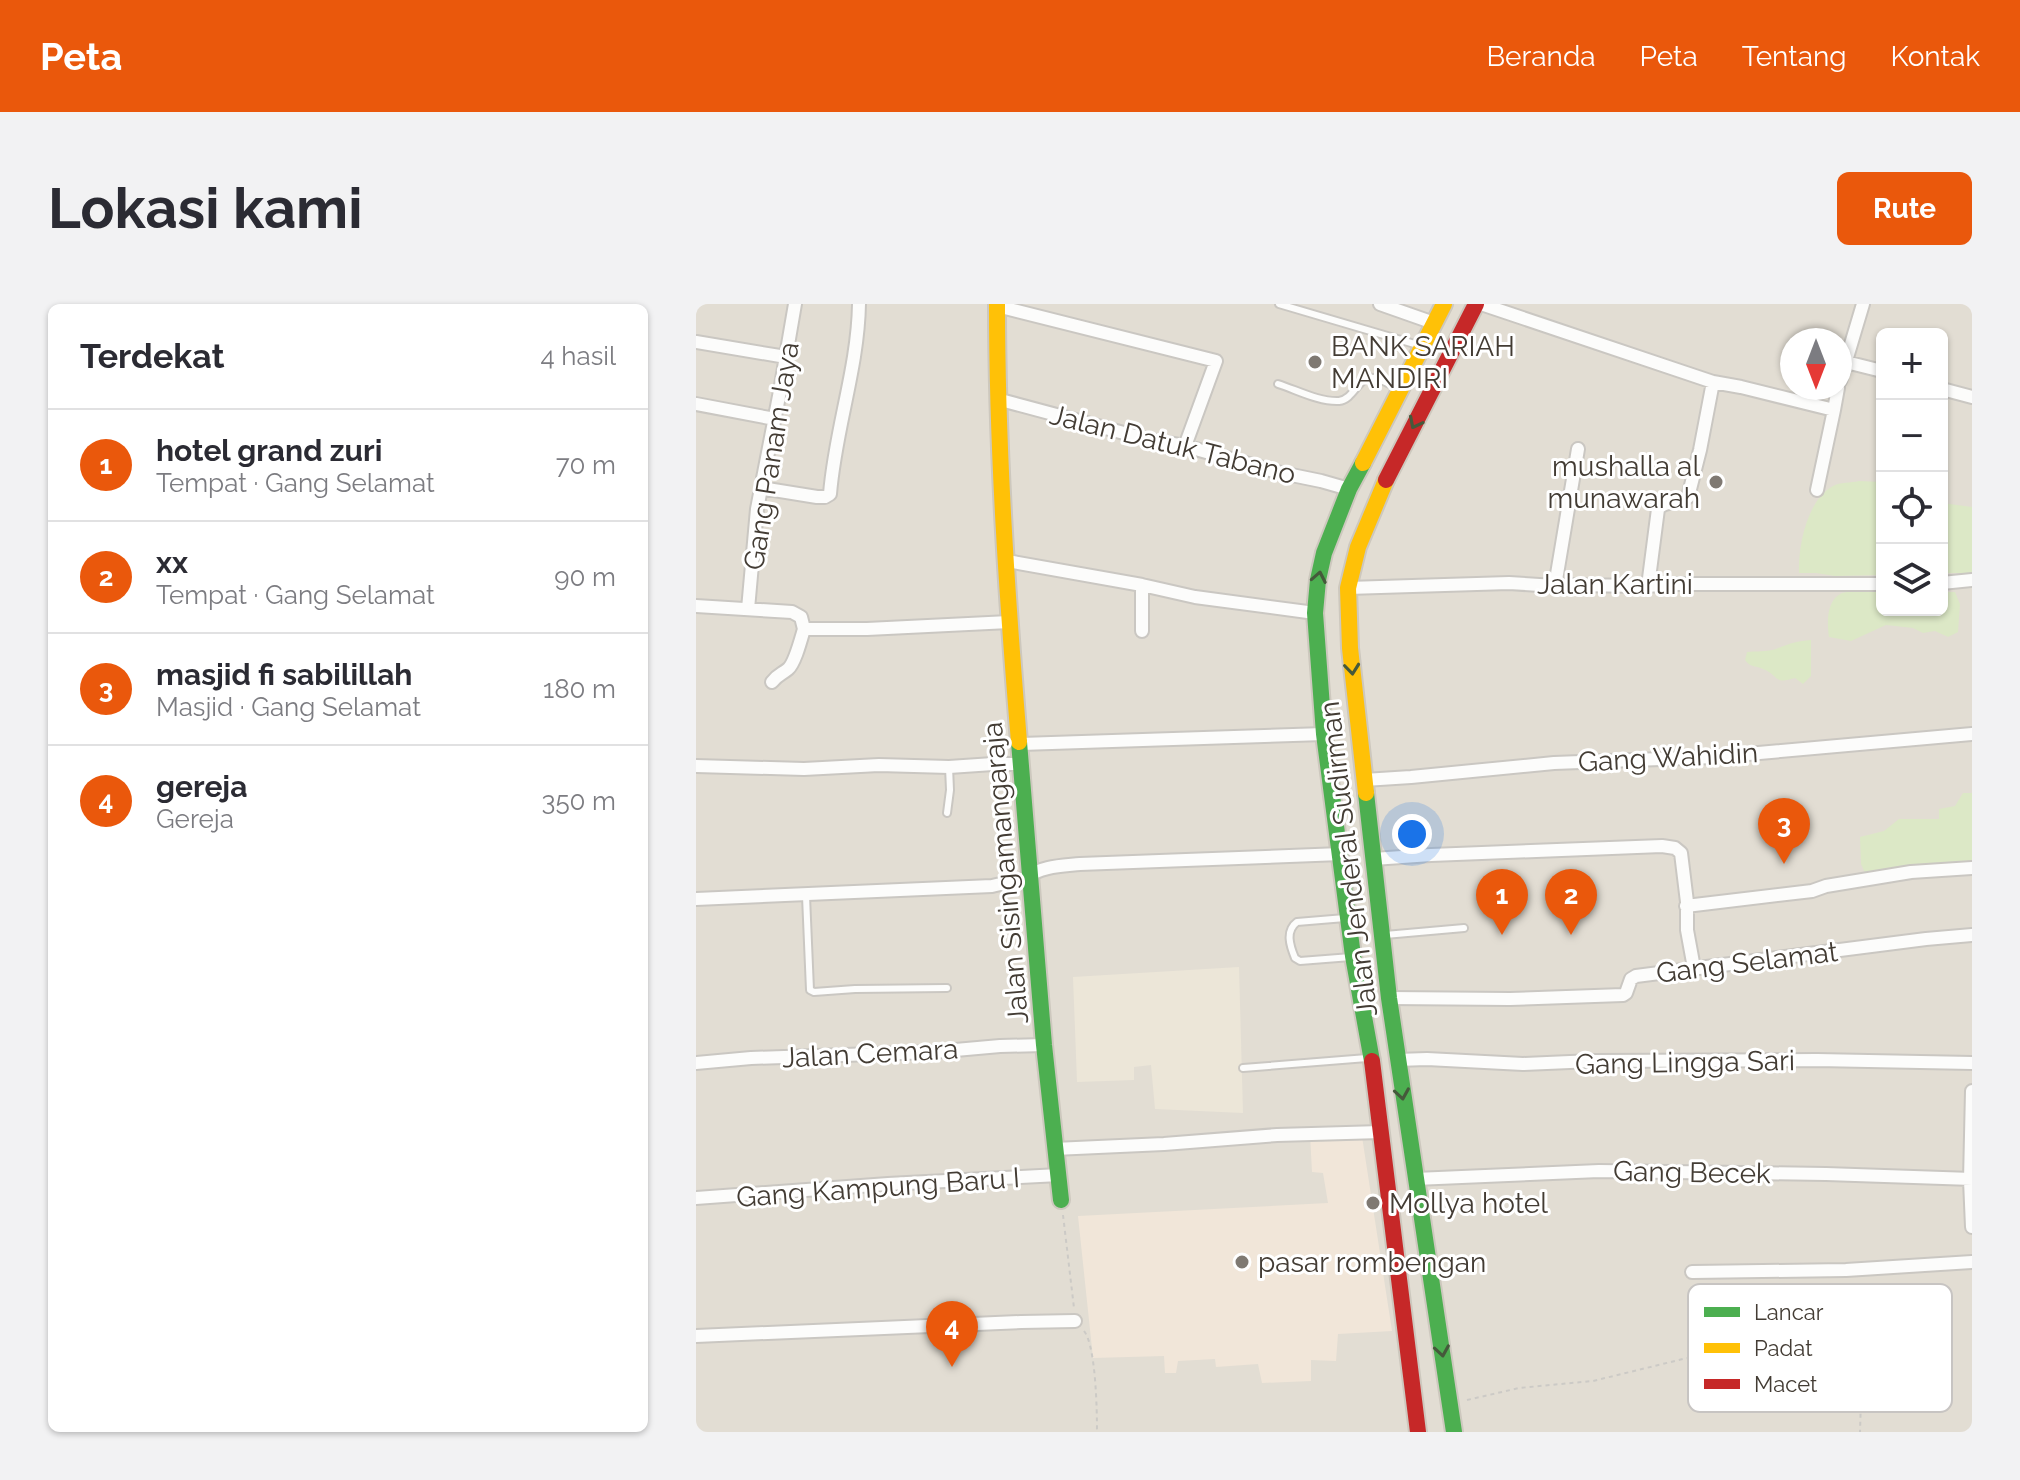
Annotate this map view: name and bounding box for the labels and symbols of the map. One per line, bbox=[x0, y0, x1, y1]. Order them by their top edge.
north arrow bbox=[1780, 328, 1852, 400]
place label: BANK SARIAH MANDIRI bbox=[1331, 330, 1515, 395]
street label: Gang Panam Jaya bbox=[737, 340, 806, 572]
marker: BANK SARIAH MANDIRI bbox=[1306, 353, 1324, 371]
street label: Jalan Datuk Tabano bbox=[1047, 398, 1299, 491]
one-way arrow bbox=[1409, 415, 1424, 430]
place label: mushalla al munawarah bbox=[1547, 450, 1700, 515]
marker: mushalla al munawarah bbox=[1707, 473, 1725, 491]
street label: Jalan Kartini bbox=[1537, 568, 1693, 601]
one-way arrow bbox=[1310, 570, 1327, 584]
one-way arrow bbox=[1344, 663, 1361, 676]
street label: Jalan Jenderal Sudirman bbox=[1313, 700, 1384, 1018]
street label: Jalan Sisingamangaraja bbox=[976, 721, 1035, 1025]
street label: Gang Wahidin bbox=[1577, 736, 1759, 779]
pin: 3 bbox=[1758, 798, 1810, 864]
your location bbox=[1392, 814, 1432, 854]
pin: 1 bbox=[1476, 869, 1528, 935]
pin: 2 bbox=[1545, 869, 1597, 935]
street label: Gang Selamat bbox=[1654, 935, 1840, 990]
street label: Jalan Cemara bbox=[781, 1032, 959, 1075]
street label: Gang Lingga Sari bbox=[1575, 1044, 1795, 1081]
one-way arrow bbox=[1393, 1087, 1410, 1101]
street label: Gang Becek bbox=[1613, 1155, 1771, 1190]
street label: Gang Kampung Baru I bbox=[735, 1161, 1021, 1214]
place label: Mollya hotel bbox=[1389, 1187, 1548, 1220]
marker: Mollya hotel bbox=[1364, 1194, 1382, 1212]
place label: pasar rombengan bbox=[1258, 1246, 1486, 1279]
marker: pasar rombengan bbox=[1233, 1253, 1251, 1271]
legend bbox=[1688, 1284, 1952, 1412]
text: Lancar bbox=[1754, 1299, 1824, 1325]
pin: 4 bbox=[926, 1301, 978, 1367]
text: Padat bbox=[1754, 1335, 1813, 1361]
one-way arrow bbox=[1433, 1344, 1450, 1358]
text: Macet bbox=[1754, 1371, 1818, 1397]

